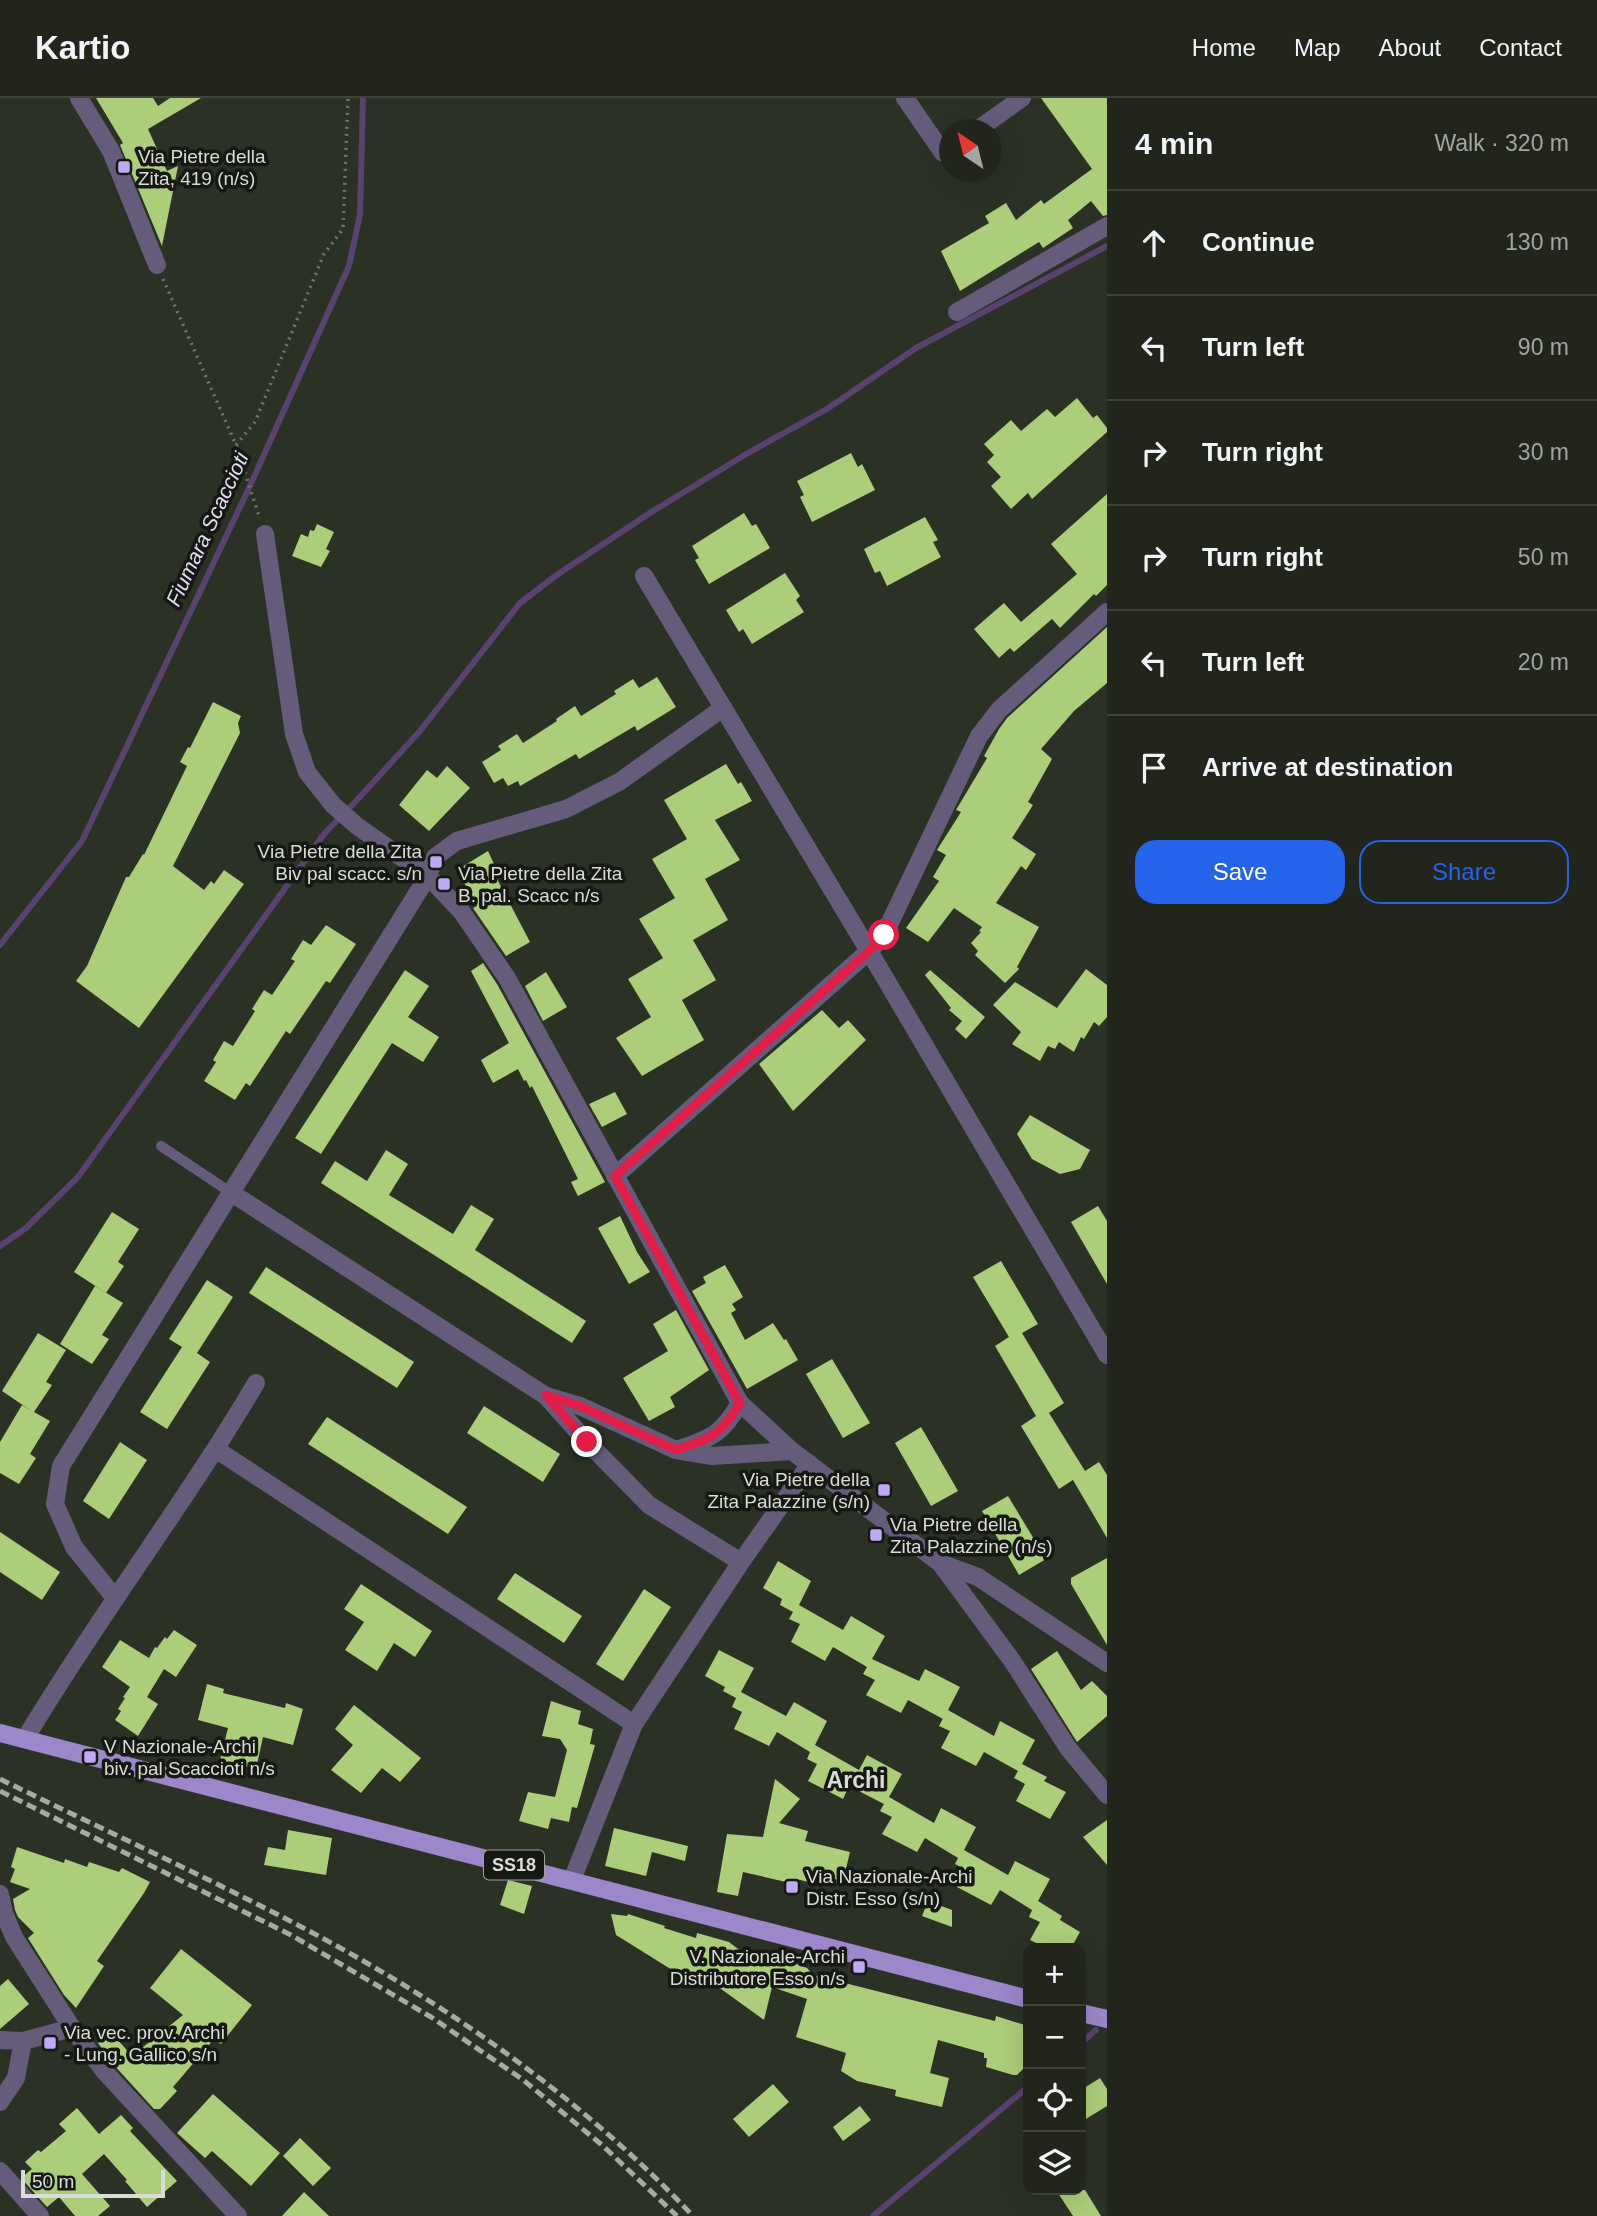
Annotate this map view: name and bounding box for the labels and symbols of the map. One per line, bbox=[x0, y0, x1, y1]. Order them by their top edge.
north arrow bbox=[939, 119, 1002, 182]
place label: Via Pietre della Zita, 419 (n/s) bbox=[138, 146, 266, 189]
marker: Via Pietre della Zita, 419 (n/s) bbox=[116, 159, 132, 175]
water label: Fiumara Scaccioti bbox=[161, 447, 253, 609]
place label: Via Pietre della Zita Biv pal scacc. s/n bbox=[258, 841, 422, 884]
marker: Via Pietre della Zita Biv pal scacc. s/n bbox=[428, 854, 444, 870]
place label: Via Pietre della Zita B. pal. Scacc n/s bbox=[458, 863, 623, 906]
marker: Via Pietre della Zita B. pal. Scacc n/s bbox=[436, 876, 452, 892]
route start bbox=[868, 919, 899, 950]
route end bbox=[571, 1426, 602, 1457]
place label: Via Pietre della Zita Palazzine (s/n) bbox=[707, 1469, 870, 1512]
marker: Via Pietre della Zita Palazzine (s/n) bbox=[876, 1482, 892, 1498]
place label: Via Pietre della Zita Palazzine (n/s) bbox=[890, 1514, 1053, 1557]
marker: Via Pietre della Zita Palazzine (n/s) bbox=[868, 1527, 884, 1543]
place label: V Nazionale-Archi biv. pal Scaccioti n/s bbox=[104, 1736, 275, 1779]
marker: V Nazionale-Archi biv. pal Scaccioti n/s bbox=[82, 1749, 98, 1765]
district label: Archi bbox=[827, 1767, 885, 1793]
road number: SS18 bbox=[484, 1850, 544, 1880]
place label: Via Nazionale-Archi Distr. Esso (s/n) bbox=[806, 1866, 973, 1909]
marker: Via Nazionale-Archi Distr. Esso (s/n) bbox=[784, 1879, 800, 1895]
place label: V. Nazionale-Archi Distributore Esso n/s bbox=[670, 1946, 845, 1989]
marker: V. Nazionale-Archi Distributore Esso n/s bbox=[851, 1959, 867, 1975]
place label: Via vec. prov. Archi - Lung. Gallico s/n bbox=[64, 2022, 225, 2065]
marker: Via vec. prov. Archi - Lung. Gallico s/n bbox=[42, 2035, 58, 2051]
scale bar bbox=[21, 2167, 164, 2199]

